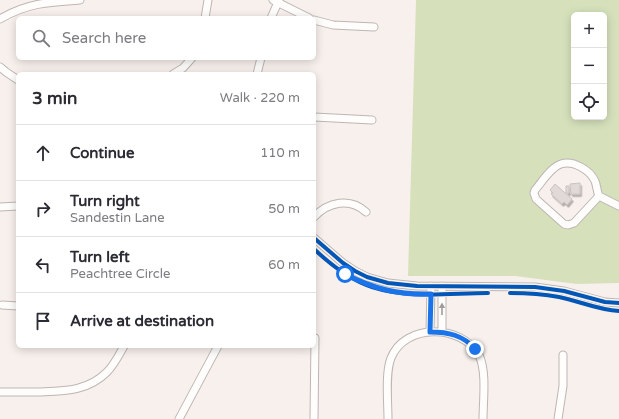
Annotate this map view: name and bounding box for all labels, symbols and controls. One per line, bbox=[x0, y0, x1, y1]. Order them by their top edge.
map controls bbox=[571, 12, 607, 120]
button: + bbox=[571, 12, 607, 48]
search box bbox=[16, 16, 316, 60]
icon: search bbox=[30, 27, 52, 49]
text: Search here bbox=[62, 29, 146, 47]
button: − bbox=[571, 48, 607, 84]
button: locate bbox=[571, 84, 607, 120]
text: 3 min bbox=[32, 88, 77, 109]
text: Walk · 220 m bbox=[220, 90, 300, 106]
icon: ahead bbox=[32, 142, 54, 164]
text: Continue bbox=[70, 144, 134, 162]
text: 110 m bbox=[260, 145, 300, 161]
text: Turn right bbox=[70, 192, 140, 210]
icon: right bbox=[32, 198, 54, 220]
text: 50 m bbox=[268, 201, 300, 217]
text: Sandestin Lane bbox=[70, 210, 165, 226]
text: Turn left bbox=[70, 248, 130, 266]
icon: left bbox=[32, 254, 54, 276]
text: 60 m bbox=[268, 257, 300, 273]
route start bbox=[336, 265, 354, 283]
text: Peachtree Circle bbox=[70, 266, 170, 282]
one-way arrow bbox=[439, 302, 445, 315]
icon: arrive bbox=[32, 310, 54, 332]
text: Arrive at destination bbox=[70, 312, 214, 330]
route end bbox=[466, 340, 484, 358]

